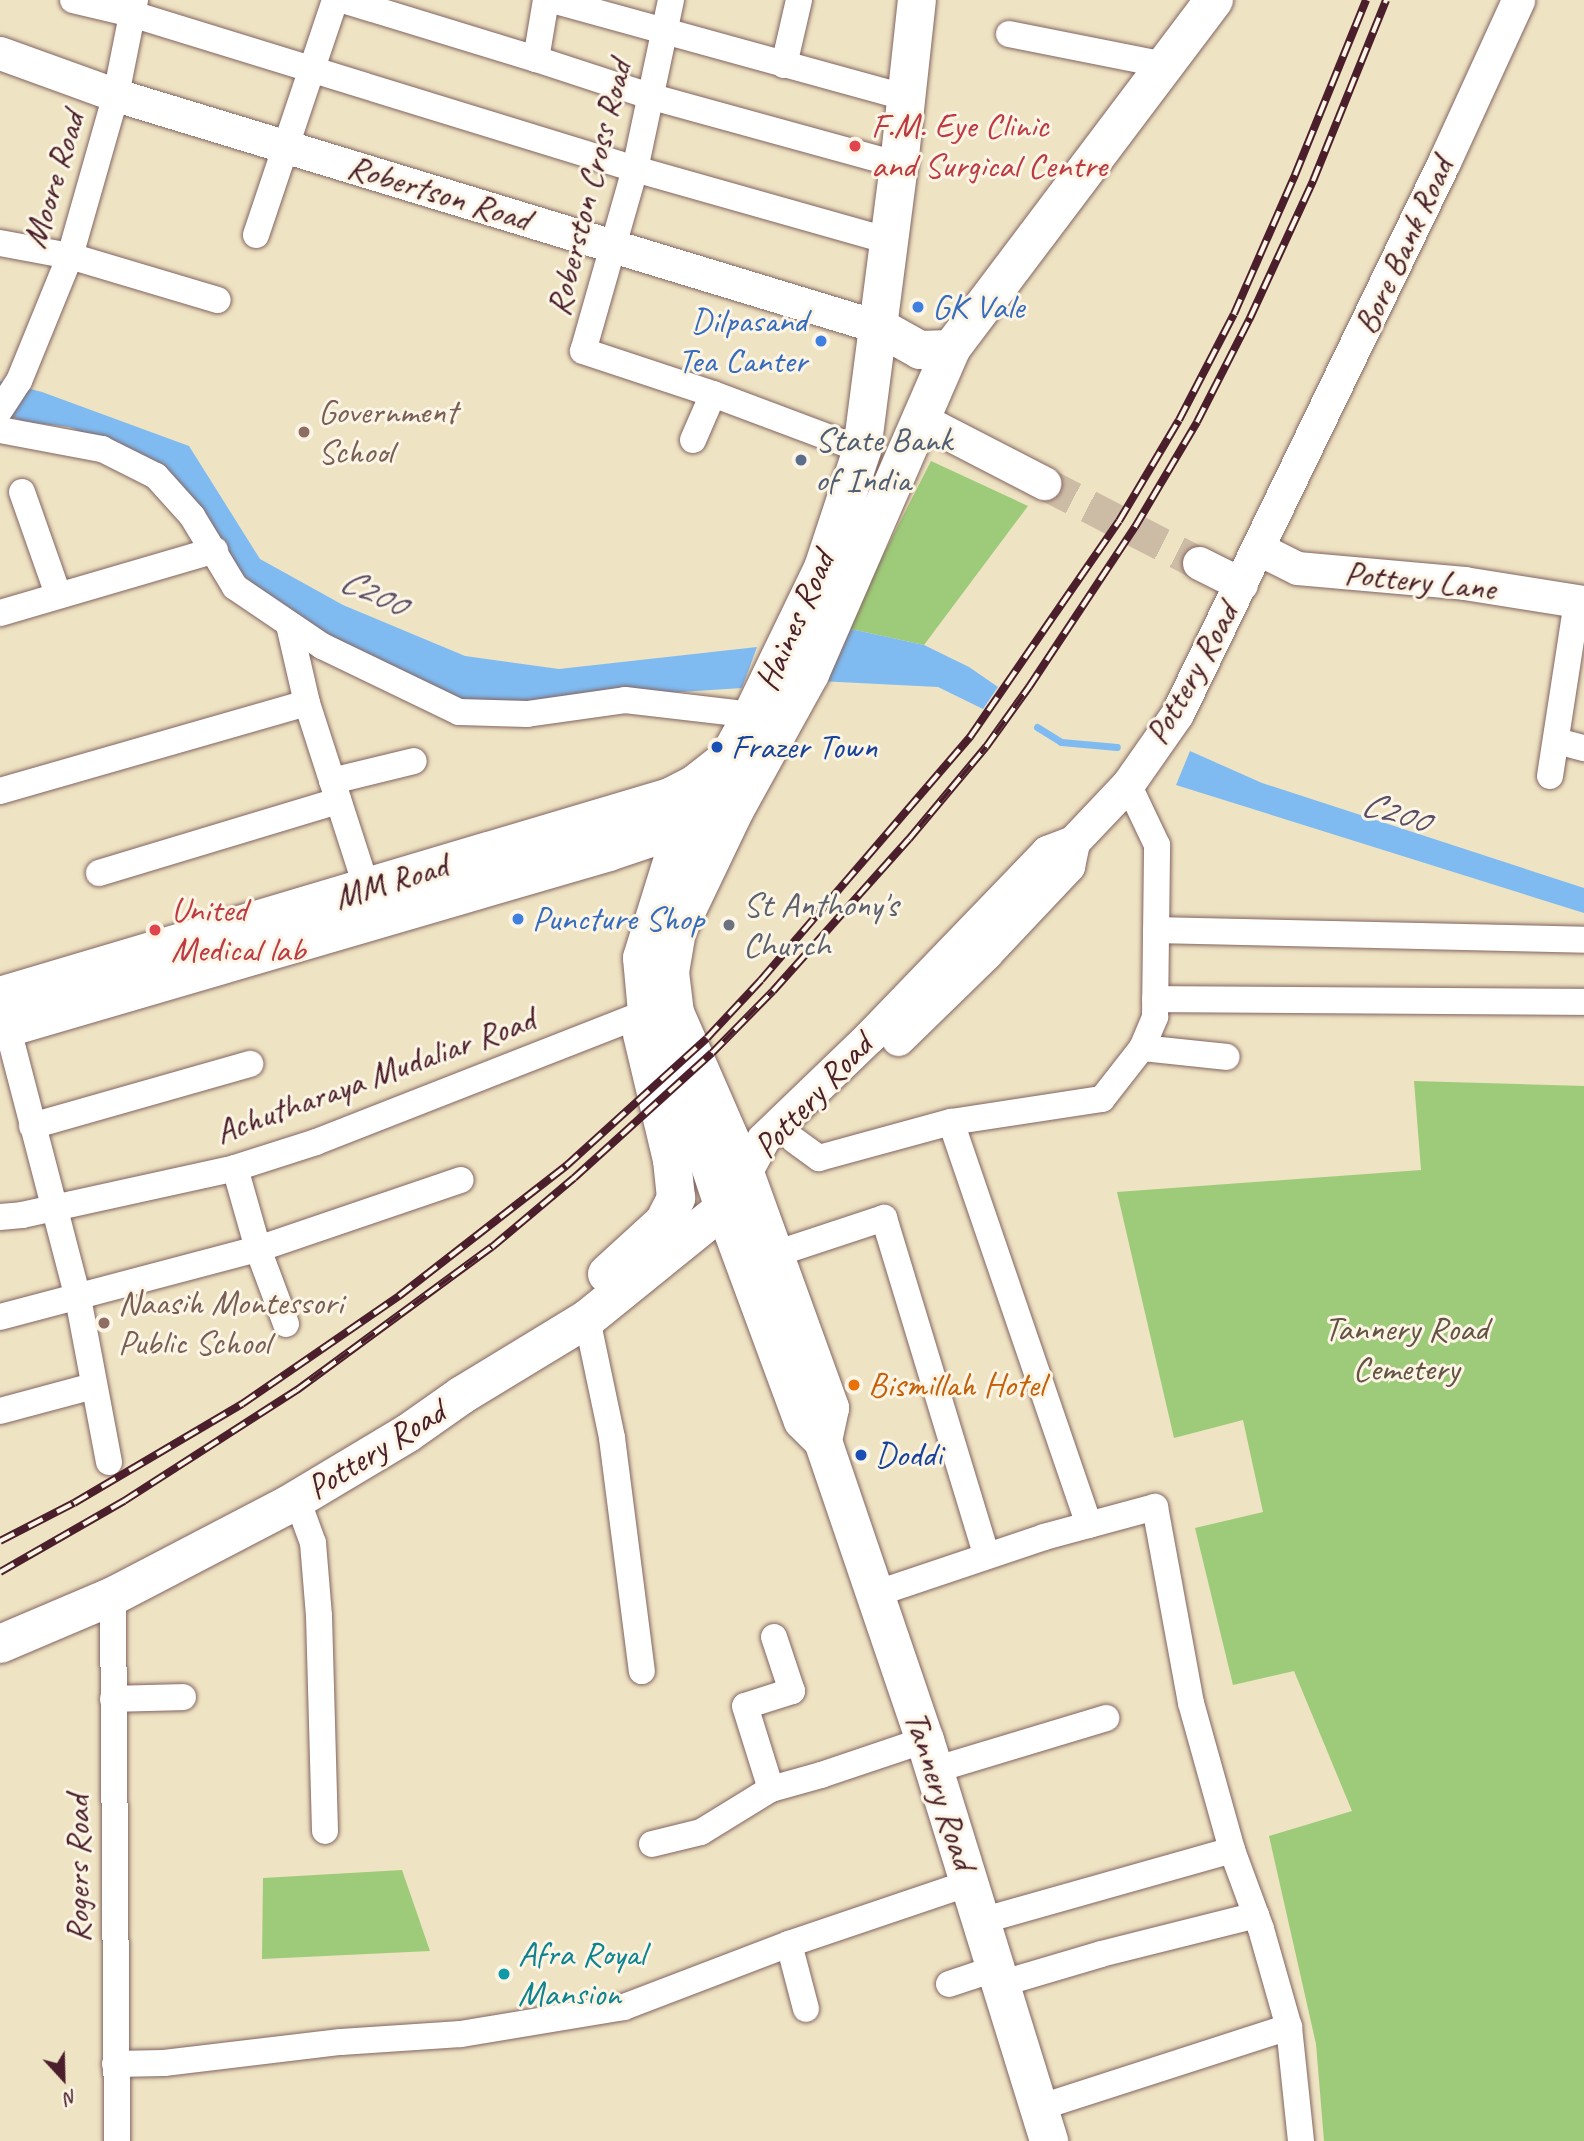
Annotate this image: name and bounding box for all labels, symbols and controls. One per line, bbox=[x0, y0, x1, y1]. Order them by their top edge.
street label: Roberston Cross Road bbox=[537, 56, 641, 320]
place label: F.M. Eye Clinic and Surgical Centre bbox=[871, 105, 1106, 187]
street label: Moore Road bbox=[13, 106, 95, 254]
marker: F.M. Eye Clinic and Surgical Centre bbox=[845, 136, 865, 156]
street label: Robertson Road bbox=[343, 145, 535, 241]
street label: Bore Bank Road bbox=[1344, 150, 1464, 342]
place label: GK Vale bbox=[932, 286, 1023, 328]
marker: GK Vale bbox=[910, 299, 926, 315]
place label: Dilpasand Tea Canter bbox=[677, 300, 807, 382]
marker: Dilpasand Tea Canter bbox=[813, 333, 829, 349]
place label: Government School bbox=[318, 391, 457, 473]
place label: State Bank of India bbox=[815, 419, 953, 501]
marker: Government School bbox=[296, 424, 312, 440]
marker: State Bank of India bbox=[793, 452, 809, 468]
street label: Haines Road bbox=[746, 545, 844, 697]
street label: Pottery Lane bbox=[1342, 552, 1498, 610]
water label: C200 bbox=[333, 558, 413, 626]
street label: Pottery Road bbox=[1136, 597, 1248, 751]
place label: Frazer Town bbox=[731, 726, 876, 768]
marker: Frazer Town bbox=[709, 739, 725, 755]
water label: C200 bbox=[1356, 781, 1434, 843]
street label: MM Road bbox=[329, 845, 453, 919]
place label: St Anthony's Church bbox=[743, 884, 897, 966]
place label: United Medical lab bbox=[171, 889, 305, 971]
place label: Puncture Shop bbox=[532, 898, 705, 940]
marker: Puncture Shop bbox=[510, 911, 526, 927]
marker: St Anthony's Church bbox=[721, 917, 737, 933]
marker: United Medical lab bbox=[145, 920, 165, 940]
street label: Achutharaya Mudaliar Road bbox=[210, 999, 540, 1153]
street label: Pottery Road bbox=[745, 1025, 881, 1167]
place label: Naasih Montessori Public School bbox=[118, 1282, 343, 1364]
park label: Tannery Road Cemetery bbox=[1325, 1308, 1487, 1390]
marker: Naasih Montessori Public School bbox=[96, 1315, 112, 1331]
place label: Bismillah Hotel bbox=[868, 1364, 1044, 1406]
marker: Bismillah Hotel bbox=[846, 1377, 862, 1393]
street label: Pottery Road bbox=[300, 1391, 452, 1509]
place label: Doddi bbox=[875, 1434, 942, 1476]
marker: Doddi bbox=[853, 1447, 869, 1463]
street label: Tannery Road bbox=[895, 1706, 985, 1874]
street label: Rogers Road bbox=[57, 1796, 99, 1942]
place label: Afra Royal Mansion bbox=[518, 1933, 644, 2015]
marker: Afra Royal Mansion bbox=[496, 1966, 512, 1982]
north arrow bbox=[28, 2043, 98, 2113]
text: N bbox=[61, 2084, 81, 2111]

